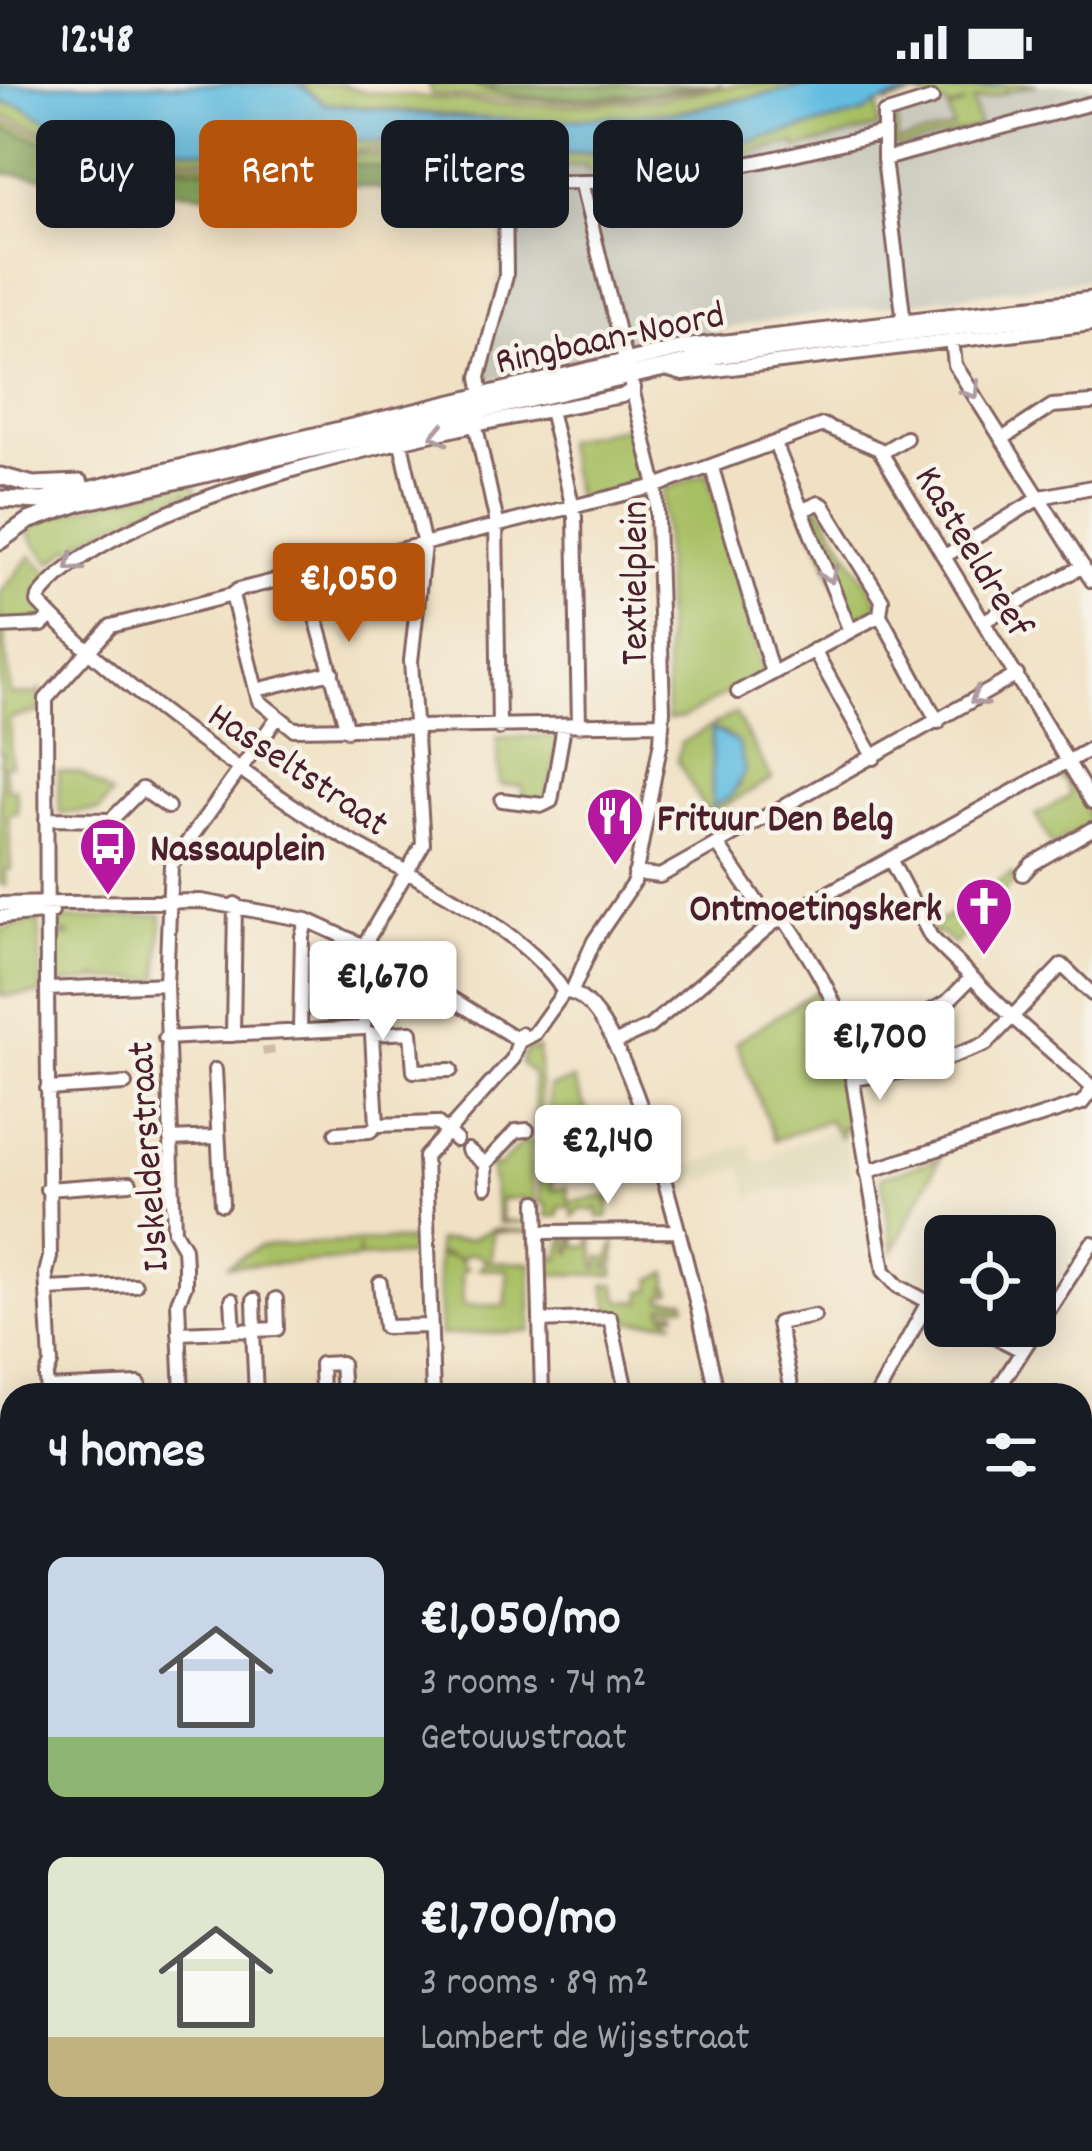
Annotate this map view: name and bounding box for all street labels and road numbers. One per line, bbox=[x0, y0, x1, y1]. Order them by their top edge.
street label: Ringbaan-Noord bbox=[491, 290, 730, 392]
street label: Kasteeldreef bbox=[898, 457, 1044, 651]
street label: Textielplein bbox=[611, 501, 666, 665]
street label: Hasseltstraat bbox=[195, 691, 398, 853]
street label: IJskelderstraat bbox=[116, 1039, 187, 1274]

